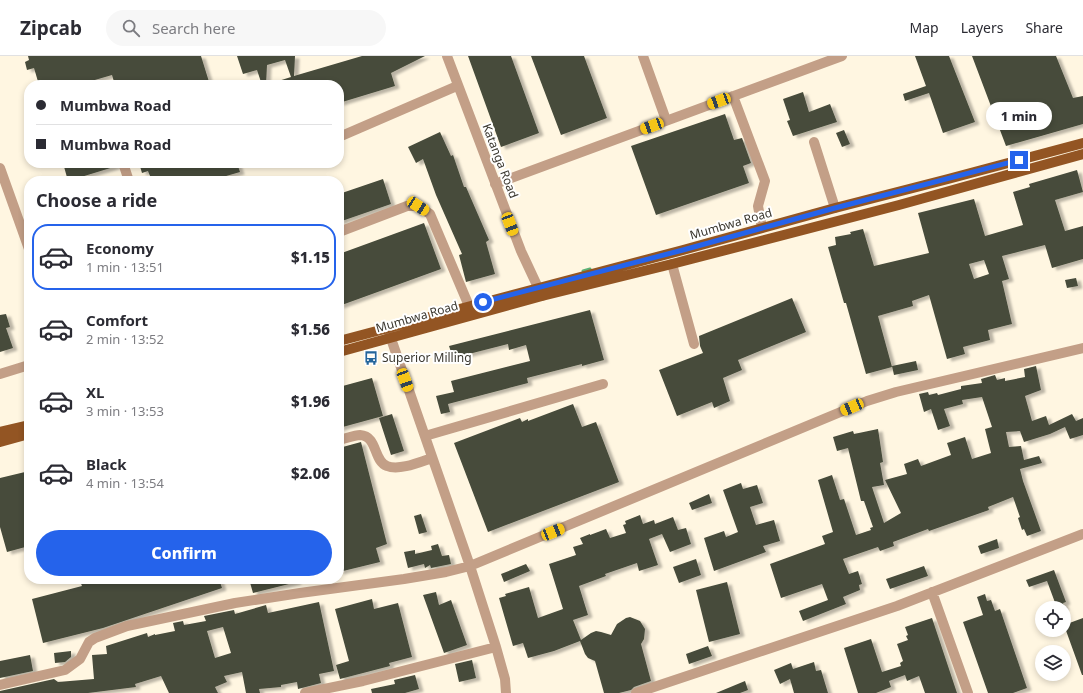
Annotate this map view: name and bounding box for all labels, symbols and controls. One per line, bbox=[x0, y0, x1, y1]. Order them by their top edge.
search box bbox=[106, 10, 386, 46]
text: Zipcab bbox=[20, 15, 82, 41]
icon: search bbox=[120, 17, 142, 39]
text: Search here bbox=[152, 18, 235, 38]
text: Map bbox=[910, 18, 939, 37]
text: Layers bbox=[961, 18, 1003, 37]
text: Share bbox=[1025, 18, 1063, 37]
car bbox=[706, 91, 732, 111]
text: Mumbwa Road bbox=[60, 95, 171, 115]
callout: 1 min bbox=[986, 102, 1052, 130]
text: 1 min bbox=[1001, 107, 1037, 125]
car bbox=[639, 116, 665, 136]
street label: Katanga Road bbox=[478, 121, 523, 201]
text: Mumbwa Road bbox=[60, 134, 171, 154]
route end bbox=[1010, 151, 1028, 169]
text: Choose a ride bbox=[36, 188, 157, 212]
car bbox=[405, 194, 431, 218]
street label: Mumbwa Road bbox=[688, 204, 774, 243]
car bbox=[500, 211, 520, 237]
text: Economy bbox=[86, 238, 154, 258]
icon: car bbox=[38, 239, 74, 275]
text: $1.15 bbox=[291, 247, 330, 267]
text: 1 min · 13:51 bbox=[86, 258, 164, 276]
route start bbox=[474, 293, 492, 311]
street label: Mumbwa Road bbox=[374, 297, 460, 336]
text: Comfort bbox=[86, 310, 148, 330]
icon: car bbox=[38, 311, 74, 347]
text: $1.56 bbox=[291, 319, 330, 339]
text: 2 min · 13:52 bbox=[86, 330, 164, 348]
place label: Superior Milling bbox=[382, 349, 472, 366]
bus stop icon: Superior Milling bbox=[363, 350, 379, 366]
car bbox=[395, 367, 415, 393]
text: XL bbox=[86, 382, 104, 402]
icon: car bbox=[38, 383, 74, 419]
text: $1.96 bbox=[291, 391, 330, 411]
car bbox=[839, 397, 865, 417]
text: 3 min · 13:53 bbox=[86, 402, 164, 420]
text: Black bbox=[86, 454, 126, 474]
icon: car bbox=[38, 455, 74, 491]
text: $2.06 bbox=[291, 463, 330, 483]
text: 4 min · 13:54 bbox=[86, 474, 164, 492]
car bbox=[540, 522, 566, 542]
button: Confirm bbox=[36, 530, 332, 576]
map controls bbox=[1035, 601, 1071, 681]
button: locate bbox=[1035, 601, 1071, 637]
button: layers bbox=[1035, 645, 1071, 681]

